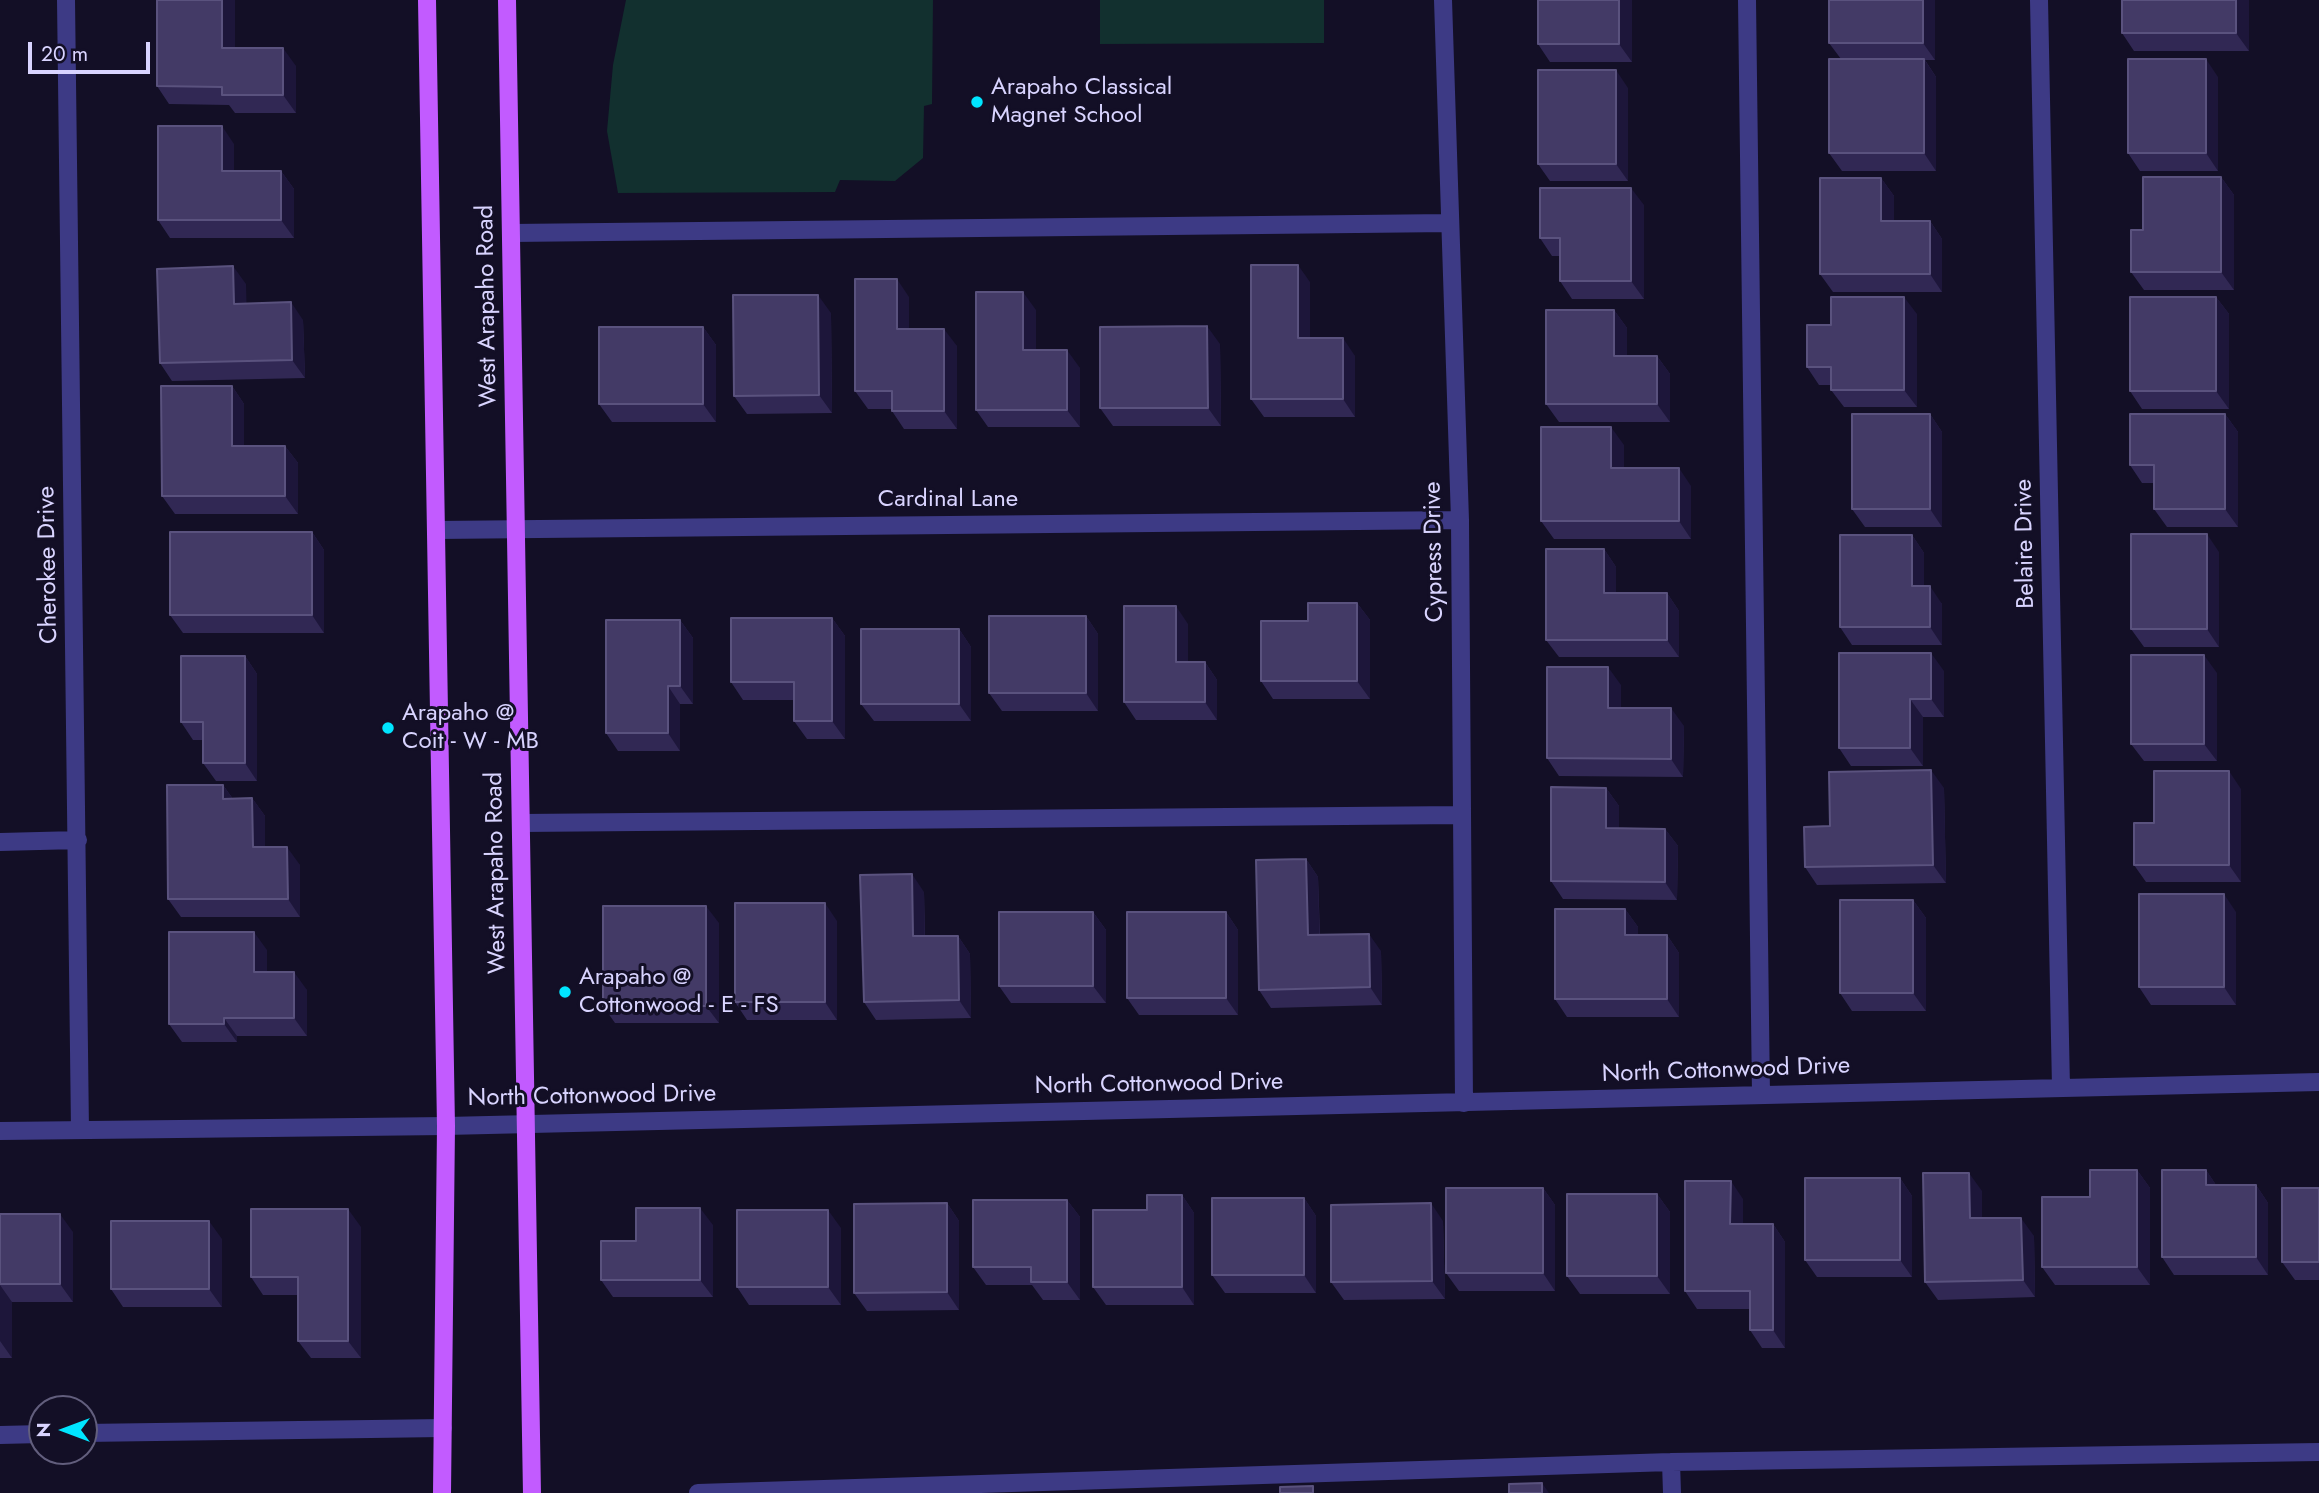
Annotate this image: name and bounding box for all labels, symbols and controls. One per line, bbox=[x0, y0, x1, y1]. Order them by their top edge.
scale bar bbox=[32, 28, 154, 72]
text: 20 m bbox=[41, 39, 88, 69]
place label: Arapaho Classical Magnet School bbox=[991, 74, 1172, 130]
marker: Arapaho Classical Magnet School bbox=[969, 94, 985, 110]
street label: West Arapaho Road bbox=[472, 205, 504, 407]
street label: Belaire Drive bbox=[2010, 479, 2042, 609]
street label: Cypress Drive bbox=[1419, 481, 1451, 623]
street label: Cherokee Drive bbox=[33, 486, 65, 644]
street label: Cardinal Lane bbox=[878, 486, 1018, 514]
place label: Arapaho @ Coit - W - MB bbox=[402, 700, 539, 756]
marker: Arapaho @ Coit - W - MB bbox=[380, 720, 396, 736]
street label: West Arapaho Road bbox=[481, 772, 513, 974]
place label: Arapaho @ Cottonwood - E - FS bbox=[579, 964, 779, 1020]
marker: Arapaho @ Cottonwood - E - FS bbox=[557, 984, 573, 1000]
street label: North Cottonwood Drive bbox=[1601, 1052, 1851, 1090]
street label: North Cottonwood Drive bbox=[1034, 1068, 1284, 1102]
street label: North Cottonwood Drive bbox=[467, 1080, 717, 1114]
north arrow bbox=[28, 1395, 98, 1465]
text: N bbox=[30, 1422, 57, 1438]

